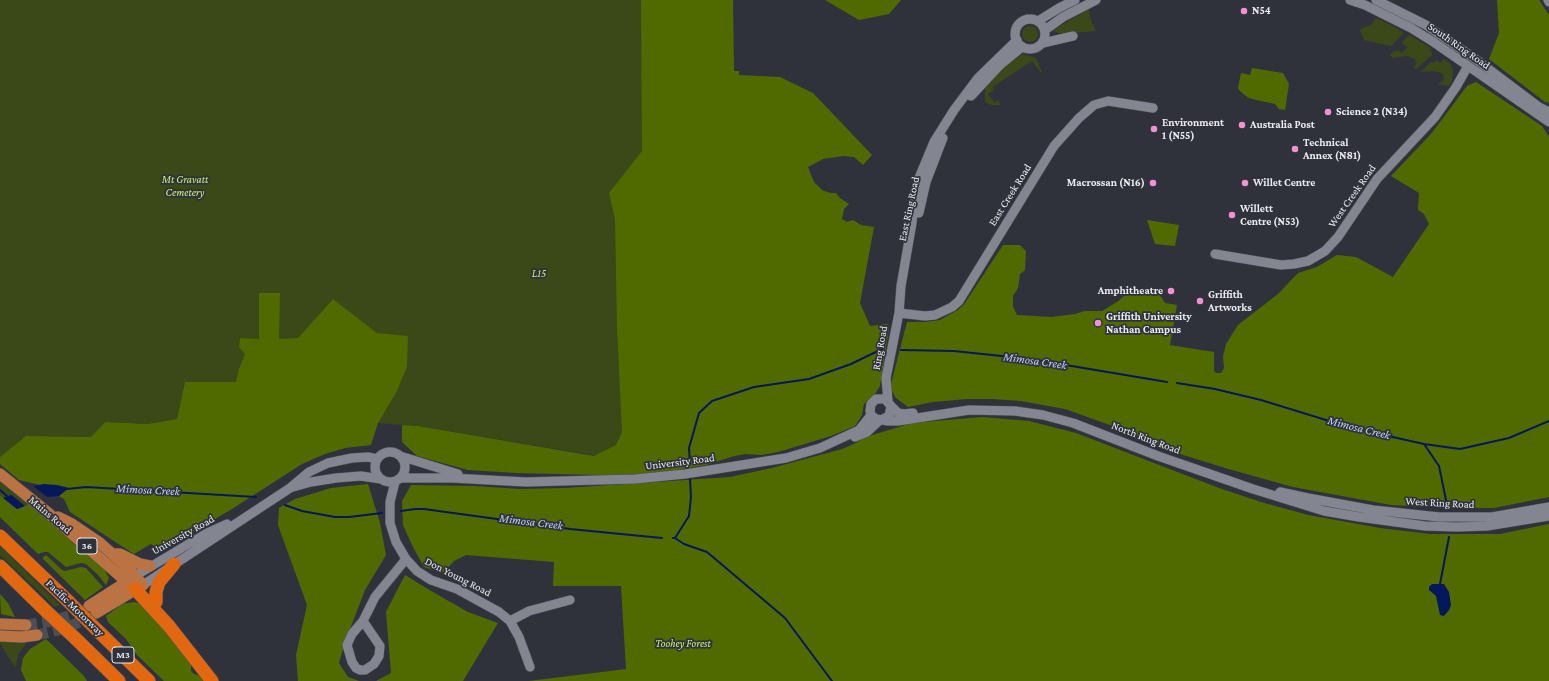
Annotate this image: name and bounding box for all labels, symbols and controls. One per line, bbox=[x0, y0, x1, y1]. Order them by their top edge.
place label: N54 bbox=[1252, 4, 1271, 18]
marker: N54 bbox=[1239, 6, 1249, 16]
street label: South Ring Road bbox=[1425, 20, 1493, 72]
place label: Science 2 (N34) bbox=[1336, 105, 1408, 119]
marker: Science 2 (N34) bbox=[1323, 107, 1333, 117]
place label: Environment 1 (N55) bbox=[1162, 116, 1224, 142]
place label: Australia Post bbox=[1250, 118, 1315, 132]
marker: Australia Post bbox=[1237, 120, 1247, 130]
marker: Environment 1 (N55) bbox=[1149, 124, 1159, 134]
place label: Technical Annex (N81) bbox=[1303, 136, 1361, 162]
marker: Technical Annex (N81) bbox=[1290, 144, 1300, 154]
street label: East Creek Road bbox=[986, 162, 1034, 228]
street label: West Creek Road bbox=[1325, 162, 1379, 230]
park label: Mt Gravatt Cemetery bbox=[162, 173, 208, 199]
street label: East Ring Road bbox=[896, 176, 922, 242]
place label: Macrossan (N16) bbox=[1067, 176, 1145, 190]
place label: Willet Centre bbox=[1253, 176, 1315, 190]
marker: Macrossan (N16) bbox=[1148, 178, 1158, 188]
marker: Willet Centre bbox=[1240, 178, 1250, 188]
place label: Willett Centre (N53) bbox=[1240, 202, 1300, 228]
marker: Willett Centre (N53) bbox=[1227, 210, 1237, 220]
park label: L15 bbox=[532, 267, 546, 281]
place label: Amphitheatre bbox=[1098, 284, 1163, 298]
marker: Amphitheatre bbox=[1166, 286, 1176, 296]
place label: Griffith Artworks bbox=[1208, 288, 1252, 314]
marker: Griffith Artworks bbox=[1195, 296, 1205, 306]
place label: Griffith University Nathan Campus bbox=[1106, 310, 1191, 336]
marker: Griffith University Nathan Campus bbox=[1093, 318, 1103, 328]
street label: Ring Road bbox=[870, 325, 890, 371]
water label: Mimosa Creek bbox=[1002, 349, 1068, 373]
water label: Mimosa Creek bbox=[1326, 413, 1392, 443]
street label: North Ring Road bbox=[1110, 419, 1182, 457]
street label: University Road bbox=[645, 451, 715, 473]
water label: Mimosa Creek bbox=[116, 481, 180, 499]
street label: Mains Road bbox=[26, 493, 74, 537]
street label: West Ring Road bbox=[1405, 495, 1475, 511]
water label: Mimosa Creek bbox=[498, 511, 564, 533]
street label: University Road bbox=[149, 512, 217, 558]
road number: 36 bbox=[77, 538, 97, 554]
street label: Don Young Road bbox=[423, 555, 493, 599]
street label: Pacific Motorway bbox=[43, 577, 107, 639]
park label: Toohey Forest bbox=[655, 637, 711, 651]
road number: M3 bbox=[112, 647, 134, 663]

